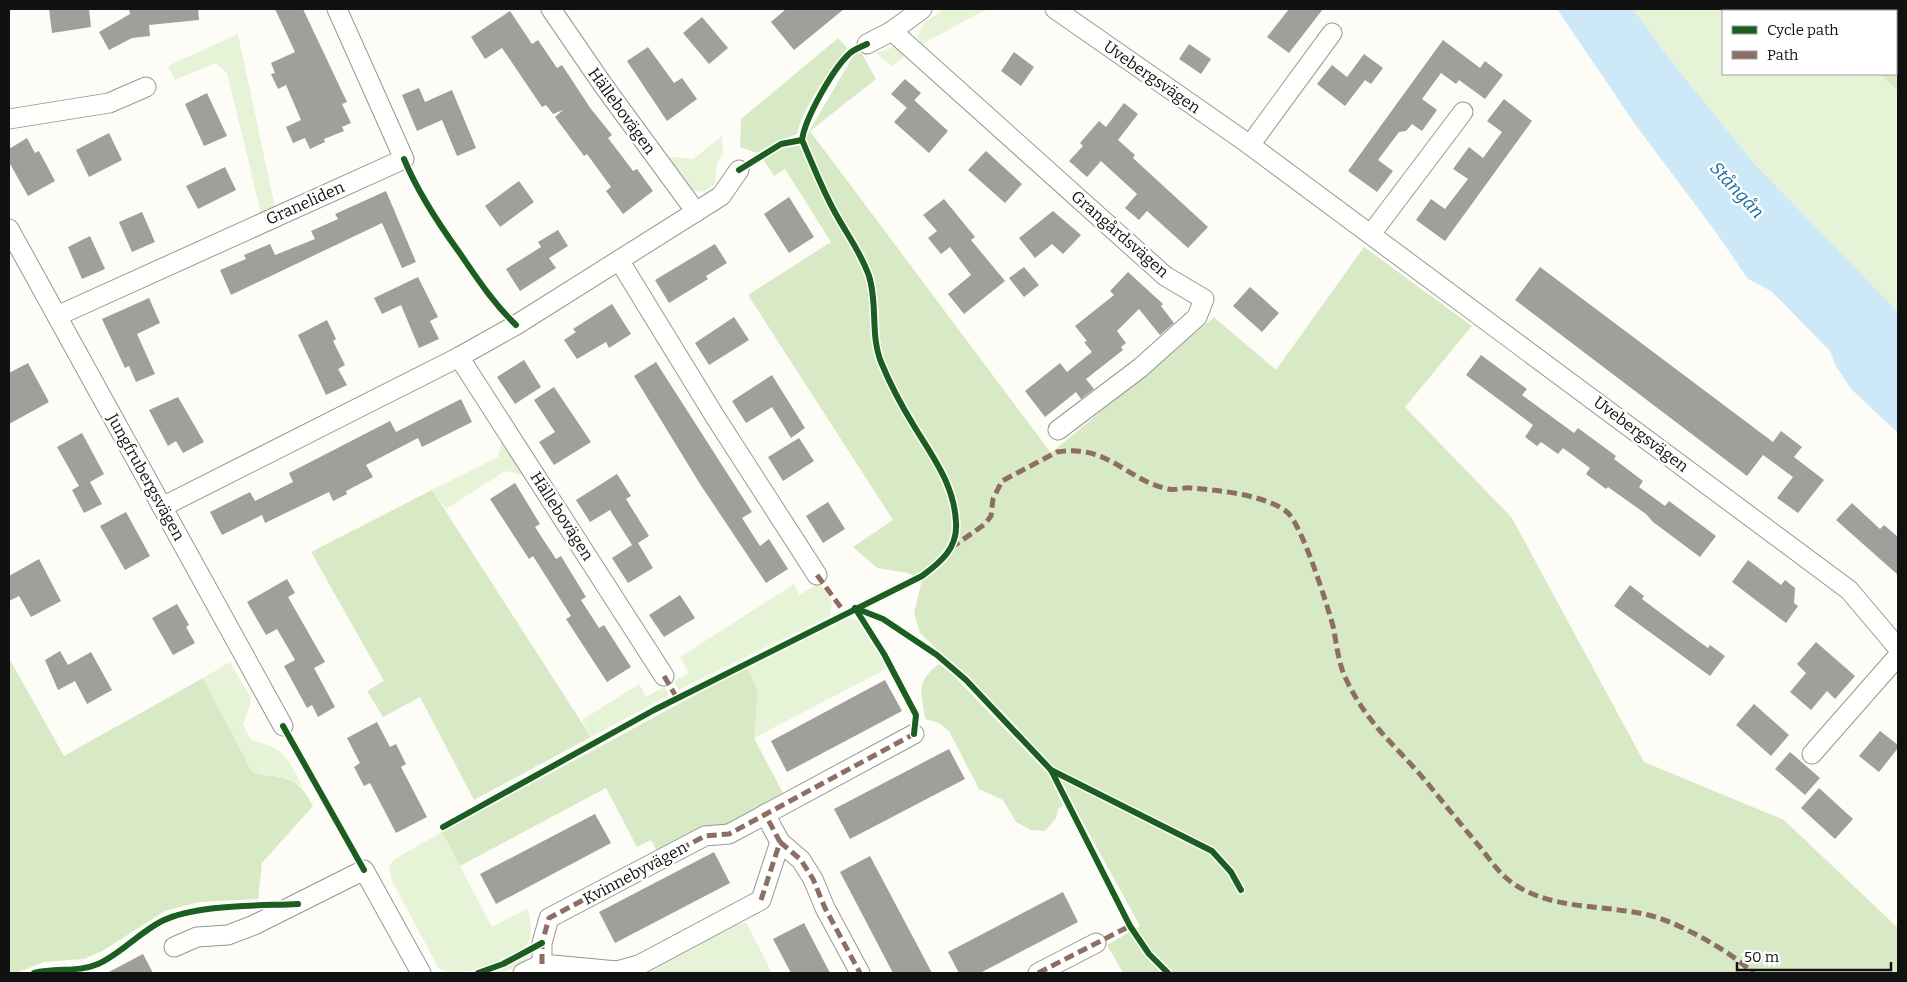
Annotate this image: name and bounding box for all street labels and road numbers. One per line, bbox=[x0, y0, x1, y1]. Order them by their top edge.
street label: Uvebergsvägen bbox=[1100, 37, 1204, 117]
street label: Hällebovägen bbox=[584, 64, 660, 158]
street label: Graneliden bbox=[263, 177, 347, 229]
street label: Grangårdsvägen bbox=[1067, 187, 1173, 281]
street label: Uvebergsvägen bbox=[1590, 392, 1692, 476]
street label: Jungfrubergsvägen bbox=[103, 409, 189, 544]
street label: Hällebovägen bbox=[526, 468, 598, 564]
street label: Kvinnebyvägen bbox=[580, 838, 690, 908]

